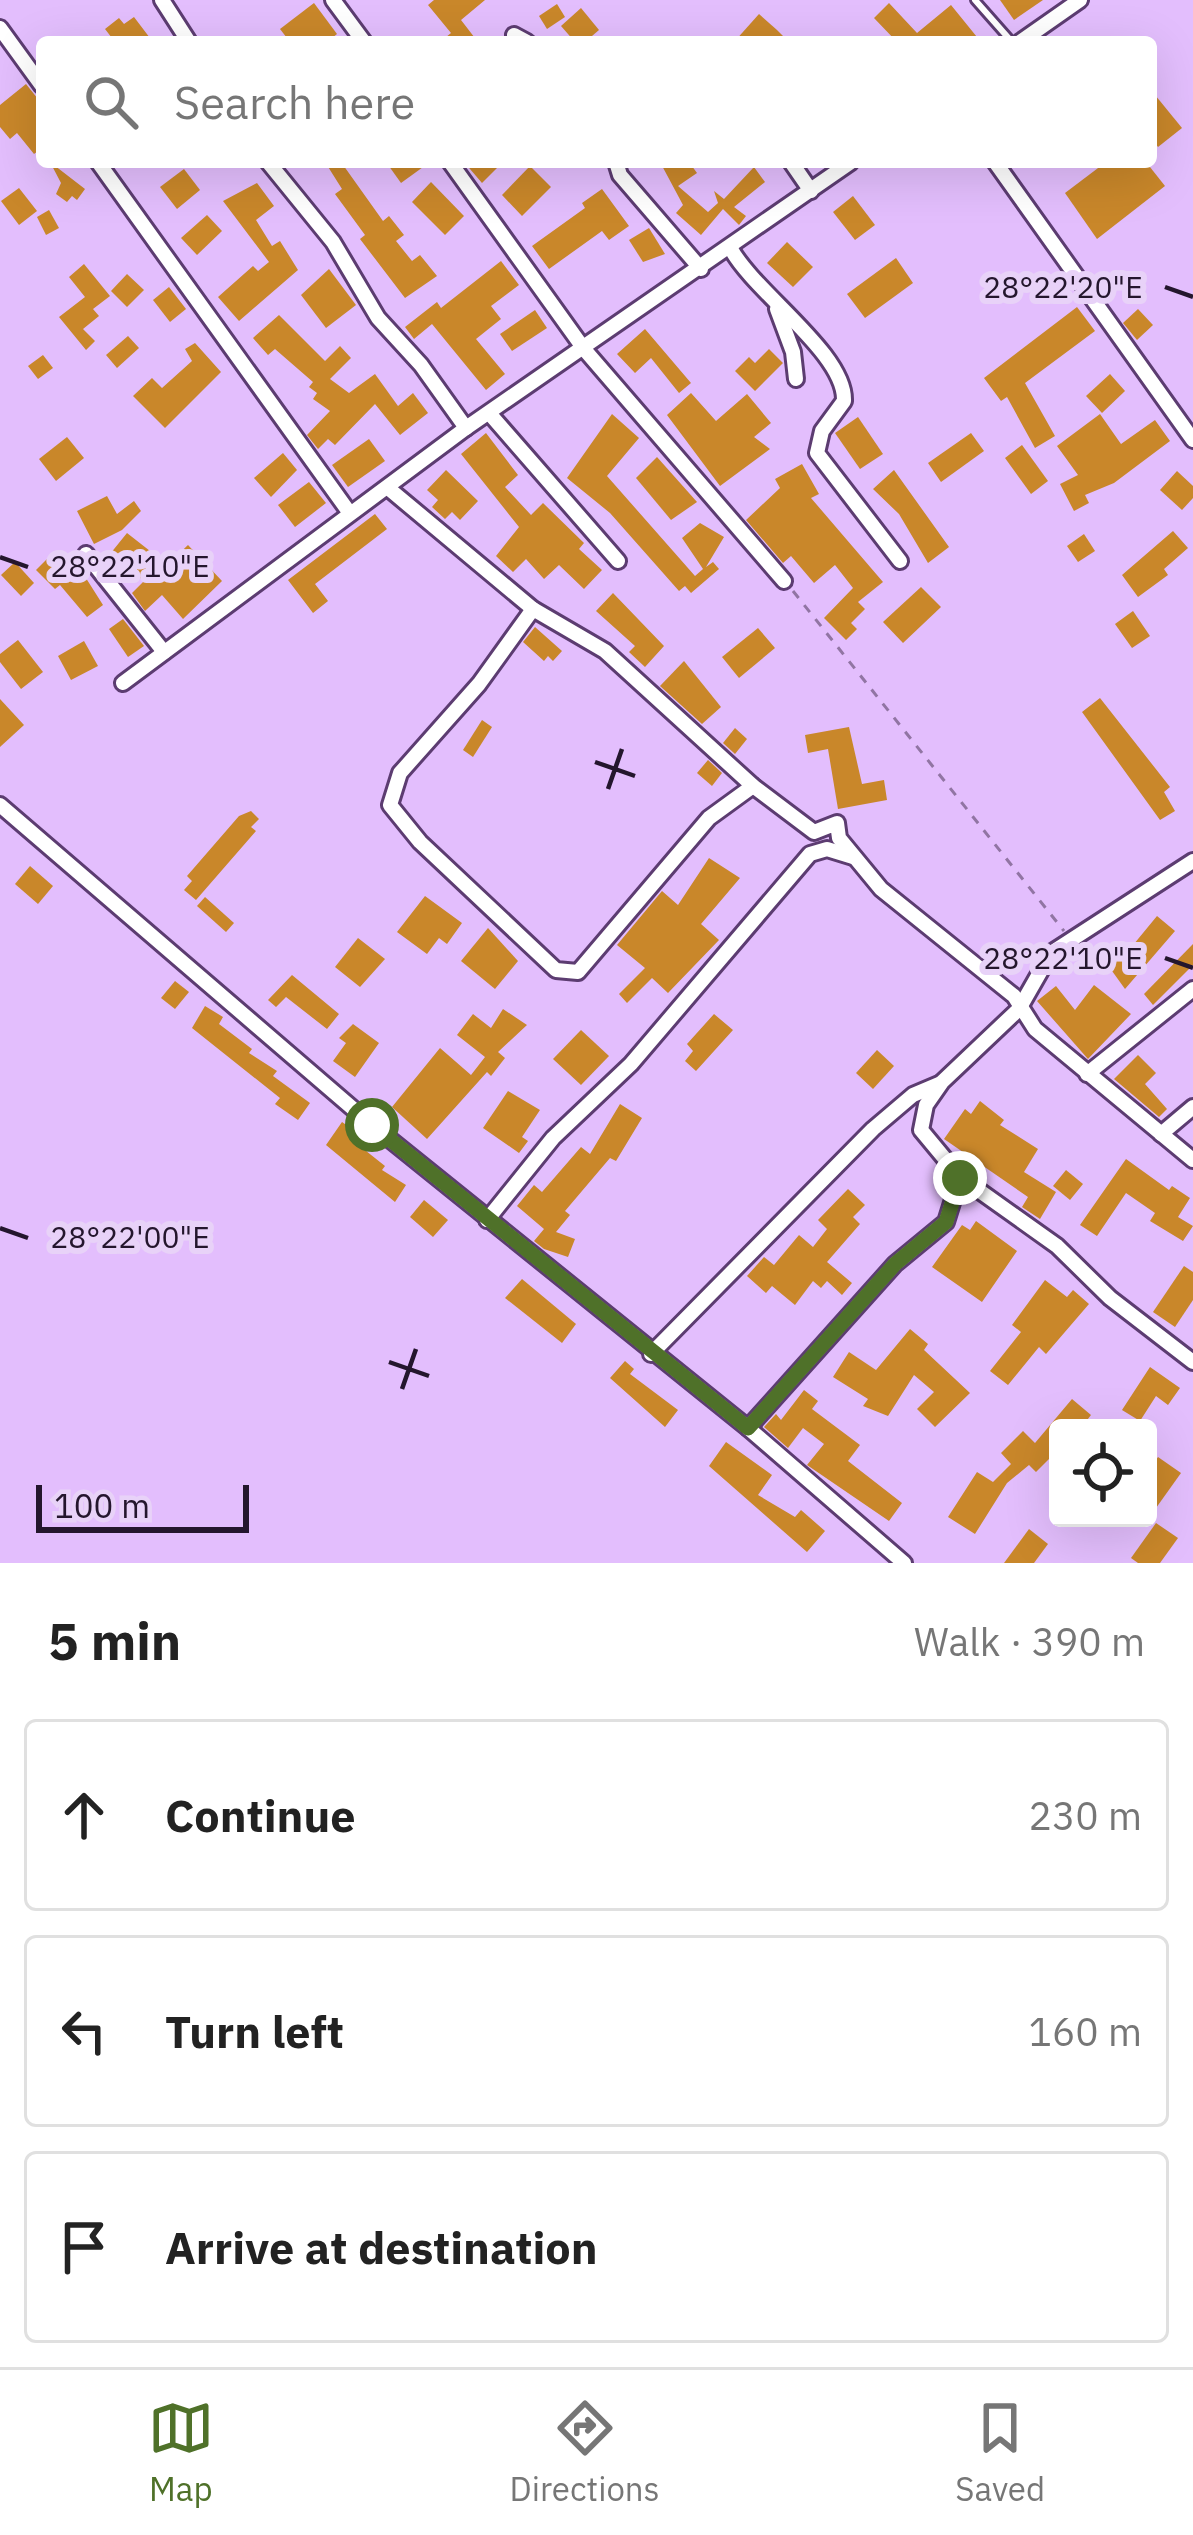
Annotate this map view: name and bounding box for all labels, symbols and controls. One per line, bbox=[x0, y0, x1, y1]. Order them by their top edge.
search box bbox=[36, 36, 1157, 168]
icon: search bbox=[78, 69, 144, 135]
text: Search here bbox=[174, 73, 415, 131]
text: 28°22'20"E bbox=[983, 267, 1143, 306]
text: 28°22'10"E bbox=[50, 546, 210, 585]
text: 28°22'10"E bbox=[983, 938, 1143, 977]
route start bbox=[345, 1098, 399, 1152]
route end bbox=[933, 1151, 987, 1205]
text: 28°22'00"E bbox=[50, 1217, 210, 1256]
map controls bbox=[1049, 1419, 1157, 1527]
button: locate bbox=[1049, 1419, 1157, 1527]
scale bar bbox=[36, 1479, 249, 1532]
text: 100 m bbox=[54, 1484, 150, 1527]
text: 5 min bbox=[48, 1608, 181, 1674]
text: Walk · 390 m bbox=[914, 1616, 1145, 1667]
icon: ahead bbox=[51, 1782, 117, 1848]
text: Continue bbox=[165, 1786, 356, 1844]
text: 230 m bbox=[1029, 1790, 1142, 1841]
icon: left bbox=[51, 1998, 117, 2064]
text: Turn left bbox=[165, 2002, 344, 2060]
text: 160 m bbox=[1029, 2006, 1142, 2057]
icon: arrive bbox=[51, 2214, 117, 2280]
text: Arrive at destination bbox=[165, 2218, 598, 2276]
tab: Map bbox=[148, 2395, 214, 2510]
tab: Directions bbox=[510, 2395, 660, 2510]
tab: Saved bbox=[955, 2395, 1045, 2510]

